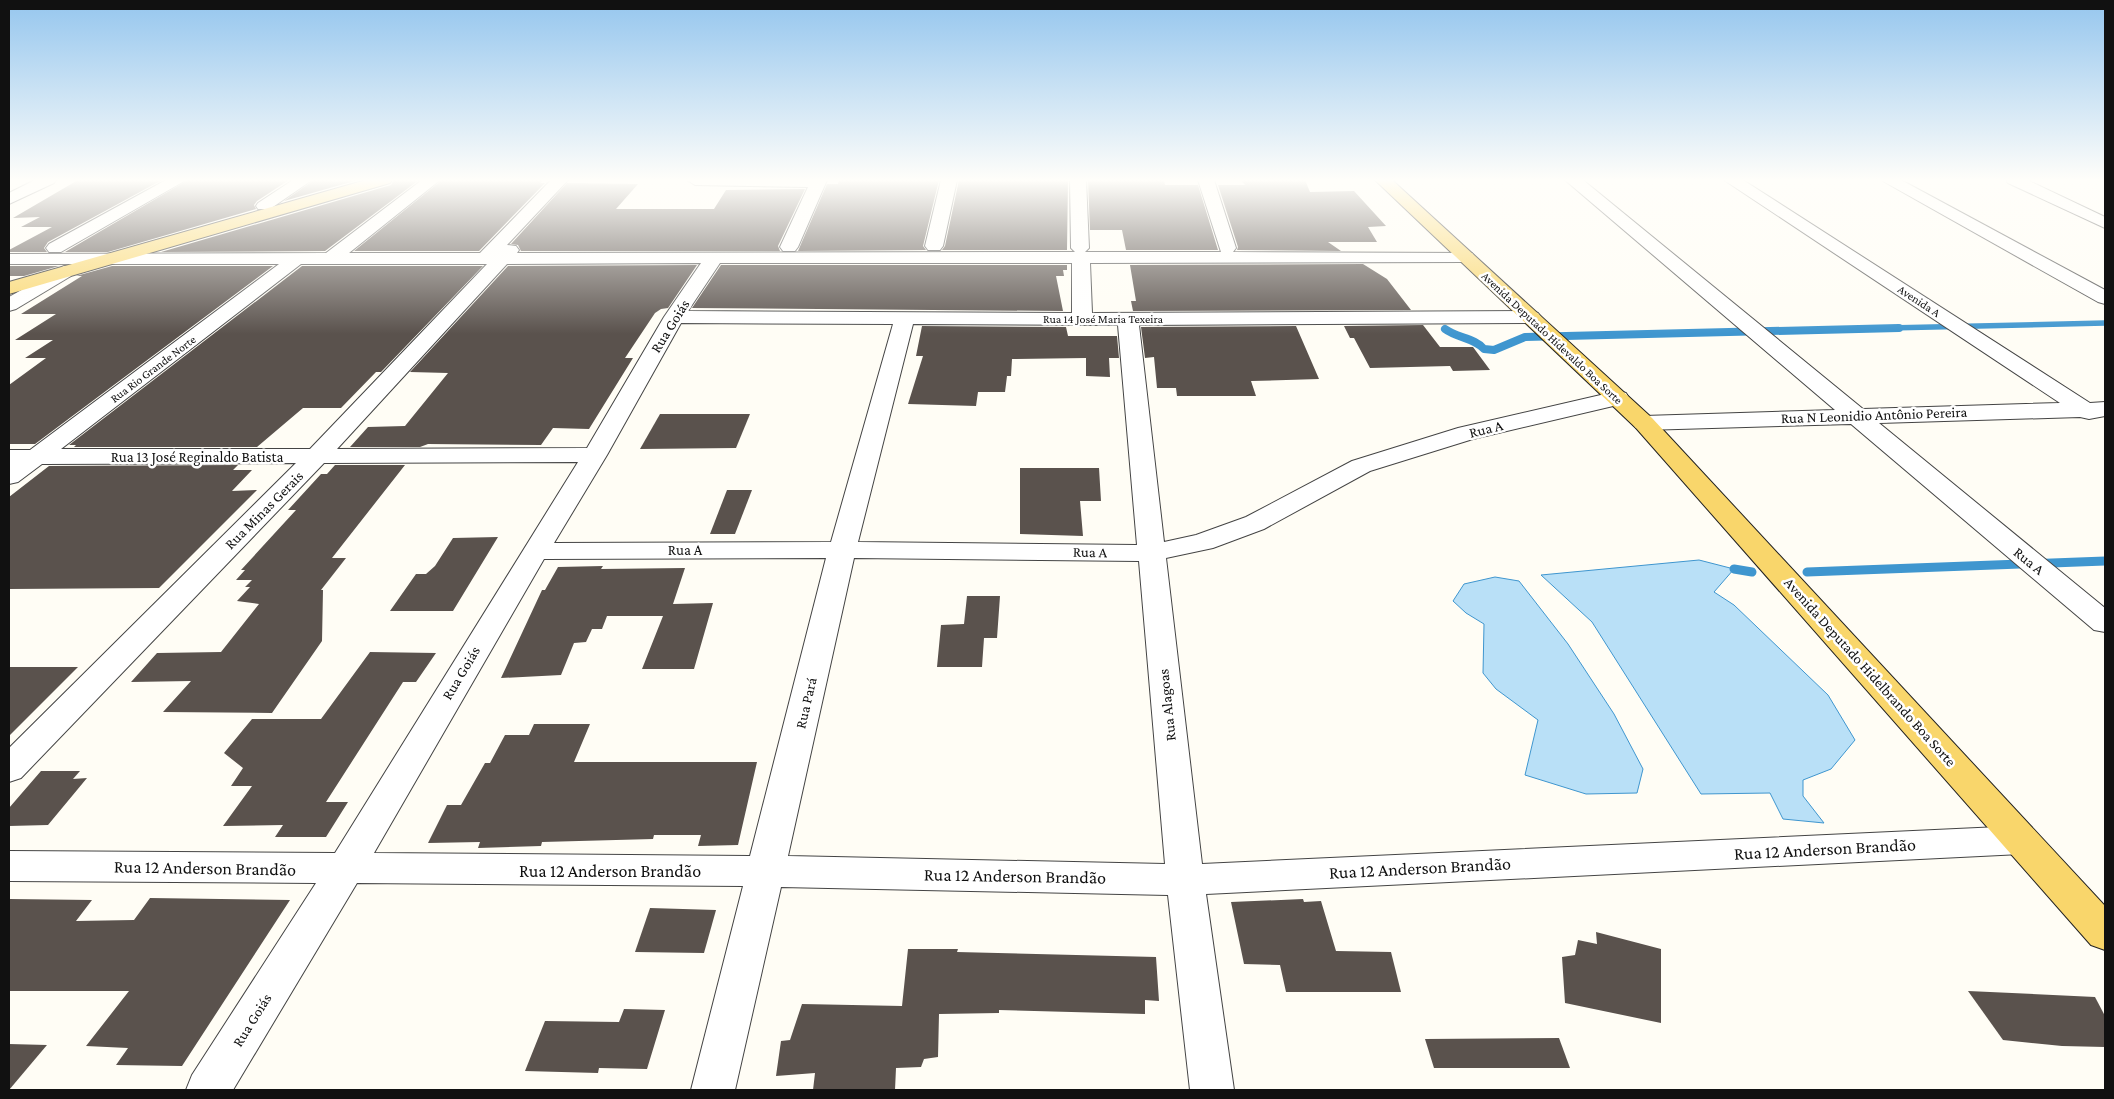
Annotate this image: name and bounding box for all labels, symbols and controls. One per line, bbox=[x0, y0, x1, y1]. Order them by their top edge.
street label: Avenida Deputado Hidevaldo Boa Sorte bbox=[1479, 269, 1625, 407]
street label: Avenida A bbox=[1895, 282, 1943, 320]
street label: Rua Goiás bbox=[647, 296, 693, 355]
street label: Rua 14 José Maria Texeira bbox=[1043, 312, 1164, 326]
street label: Rua Rio Grande Norte bbox=[108, 332, 198, 406]
street label: Rua N Leonidio Antônio Pereira bbox=[1780, 404, 1968, 426]
street label: Rua A bbox=[1467, 417, 1505, 441]
street label: Rua 13 José Reginaldo Batista bbox=[111, 449, 283, 466]
street label: Rua Minas Gerais bbox=[222, 468, 306, 552]
street label: Rua A bbox=[668, 542, 703, 558]
street label: Rua A bbox=[1073, 544, 1108, 560]
street label: Rua A bbox=[2011, 544, 2048, 578]
street label: Avenida Deputado Hidelbrando Boa Sorte bbox=[1780, 574, 1959, 771]
street label: Rua Goiás bbox=[439, 643, 483, 703]
street label: Rua Alagoas bbox=[1155, 668, 1180, 742]
street label: Rua Pará bbox=[792, 676, 820, 730]
street label: Rua 12 Anderson Brandão bbox=[1734, 834, 1917, 864]
street label: Rua 12 Anderson Brandão bbox=[1329, 853, 1512, 883]
street label: Rua 12 Anderson Brandão bbox=[114, 856, 296, 880]
street label: Rua 12 Anderson Brandão bbox=[519, 861, 701, 881]
street label: Rua 12 Anderson Brandão bbox=[924, 864, 1106, 888]
street label: Rua Goiás bbox=[229, 990, 275, 1049]

